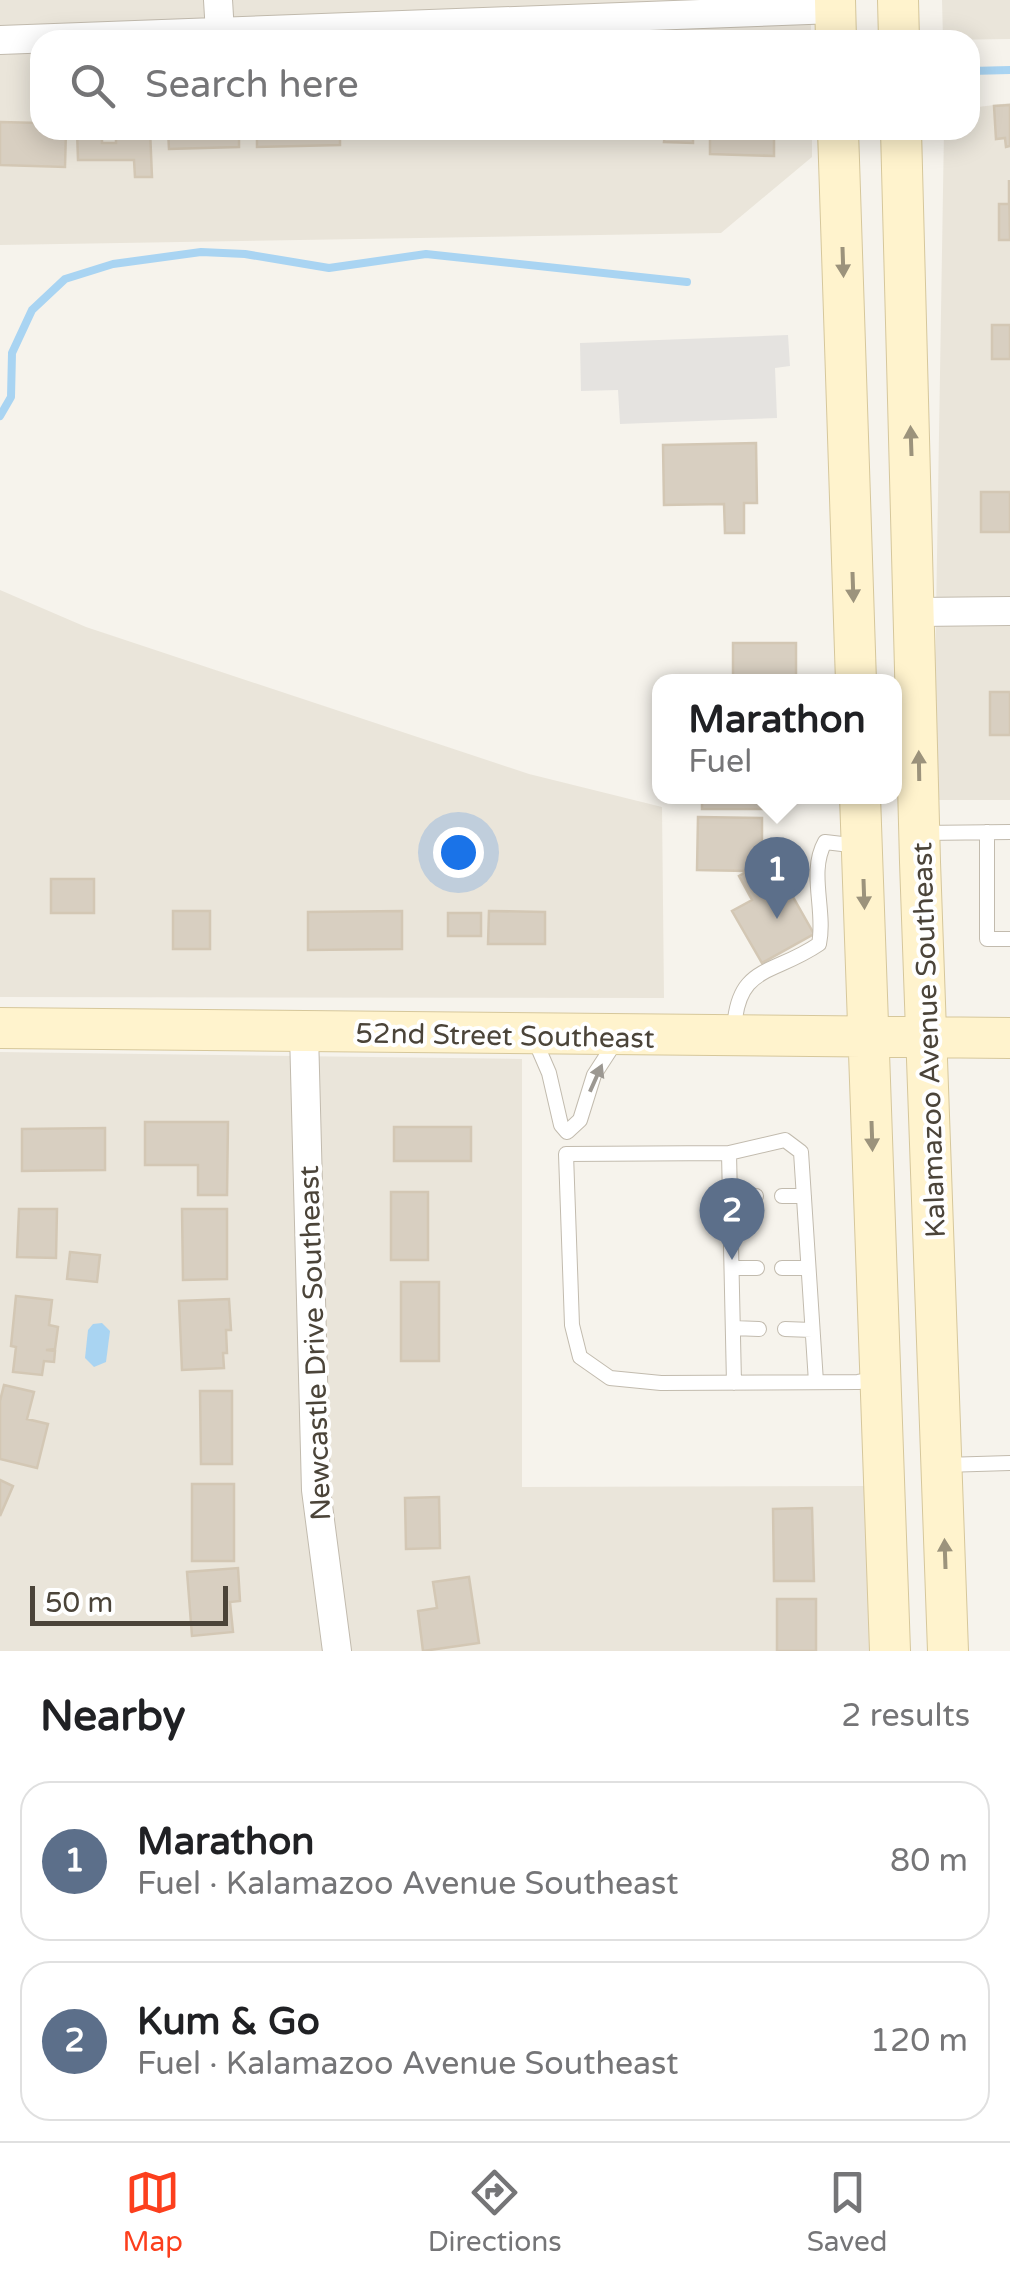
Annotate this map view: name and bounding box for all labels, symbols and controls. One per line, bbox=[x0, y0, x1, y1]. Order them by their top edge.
search box bbox=[30, 30, 980, 140]
icon: search bbox=[65, 58, 120, 113]
text: Search here bbox=[145, 62, 359, 108]
one-way arrow bbox=[835, 247, 851, 279]
one-way arrow bbox=[903, 425, 919, 457]
one-way arrow bbox=[846, 572, 862, 604]
popup bbox=[652, 674, 902, 804]
text: Marathon bbox=[688, 697, 866, 743]
text: Fuel bbox=[688, 743, 752, 781]
one-way arrow bbox=[910, 750, 926, 782]
your location bbox=[433, 827, 484, 878]
pin: 1 bbox=[744, 836, 810, 919]
street label: Kalamazoo Avenue Southeast bbox=[905, 841, 953, 1238]
one-way arrow bbox=[856, 878, 872, 910]
street label: 52nd Street Southeast bbox=[355, 1016, 655, 1056]
one-way arrow bbox=[588, 1063, 604, 1092]
one-way arrow bbox=[864, 1120, 880, 1152]
street label: Newcastle Drive Southeast bbox=[292, 1164, 338, 1521]
pin: 2 bbox=[700, 1178, 764, 1260]
one-way arrow bbox=[937, 1537, 953, 1569]
scale bar bbox=[30, 1581, 228, 1626]
text: 50 m bbox=[45, 1586, 113, 1620]
text: Nearby bbox=[40, 1691, 185, 1742]
text: 2 results bbox=[841, 1697, 970, 1735]
text: Marathon bbox=[137, 1819, 314, 1865]
text: 1 bbox=[64, 1842, 85, 1880]
text: 80 m bbox=[890, 1842, 968, 1880]
text: Fuel · Kalamazoo Avenue Southeast bbox=[137, 1865, 679, 1903]
text: Kum & Go bbox=[137, 1999, 320, 2045]
text: 2 bbox=[64, 2022, 85, 2060]
text: 120 m bbox=[870, 2022, 968, 2060]
text: Fuel · Kalamazoo Avenue Southeast bbox=[137, 2045, 679, 2083]
tab: Map bbox=[122, 2165, 183, 2259]
tab: Directions bbox=[428, 2165, 562, 2259]
tab: Saved bbox=[807, 2165, 888, 2259]

